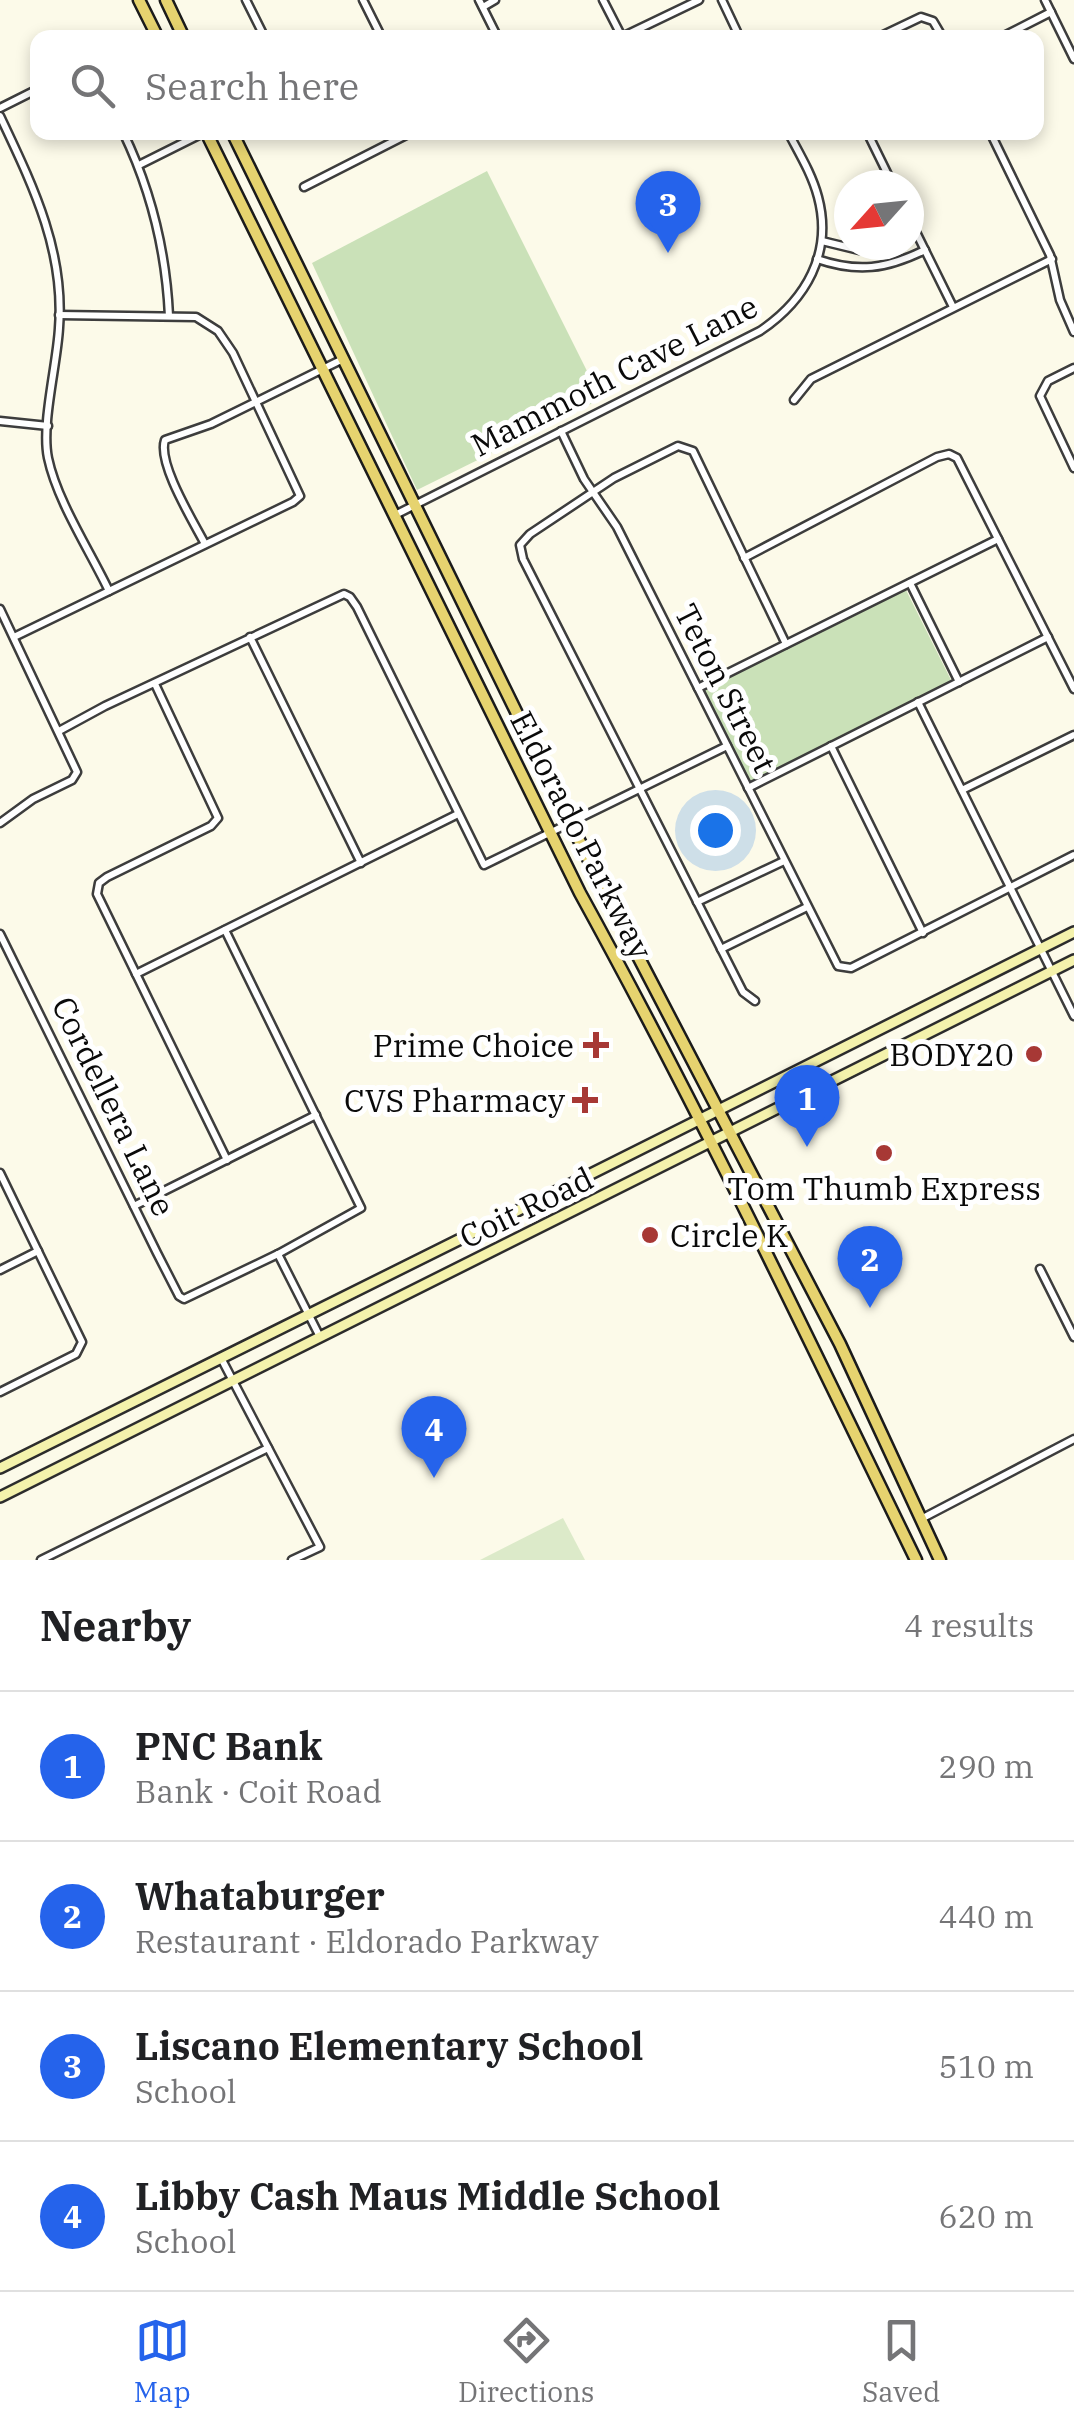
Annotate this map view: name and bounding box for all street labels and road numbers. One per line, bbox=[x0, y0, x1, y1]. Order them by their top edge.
street label: Mammoth Cave Lane bbox=[464, 285, 764, 465]
street label: Teton Street bbox=[666, 597, 786, 779]
street label: Eldorado Parkway bbox=[501, 704, 663, 967]
street label: Cordellera Lane bbox=[43, 989, 185, 1223]
street label: Coit Road bbox=[452, 1157, 600, 1257]

